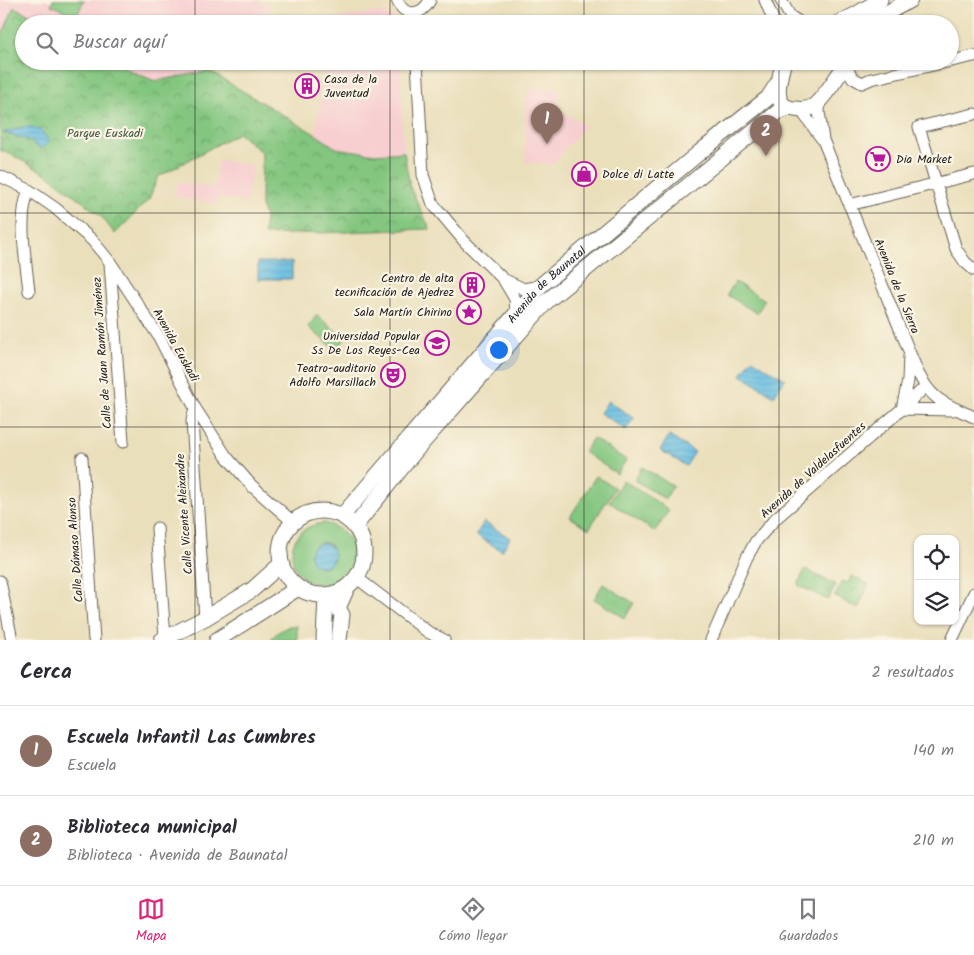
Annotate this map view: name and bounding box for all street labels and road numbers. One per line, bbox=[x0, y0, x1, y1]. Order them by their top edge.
street label: Avenida de la Sierra bbox=[869, 236, 924, 337]
street label: Avenida de Baunatal bbox=[503, 242, 591, 328]
street label: Calle de Juan Ramón Jiménez bbox=[88, 276, 117, 430]
street label: Avenida Euskadi bbox=[148, 305, 204, 386]
street label: Avenida de Valdelasfuentes bbox=[756, 418, 871, 523]
street label: Calle Vicente Aleixandre bbox=[171, 452, 198, 575]
street label: Calle Dámaso Alonso bbox=[62, 497, 89, 603]

